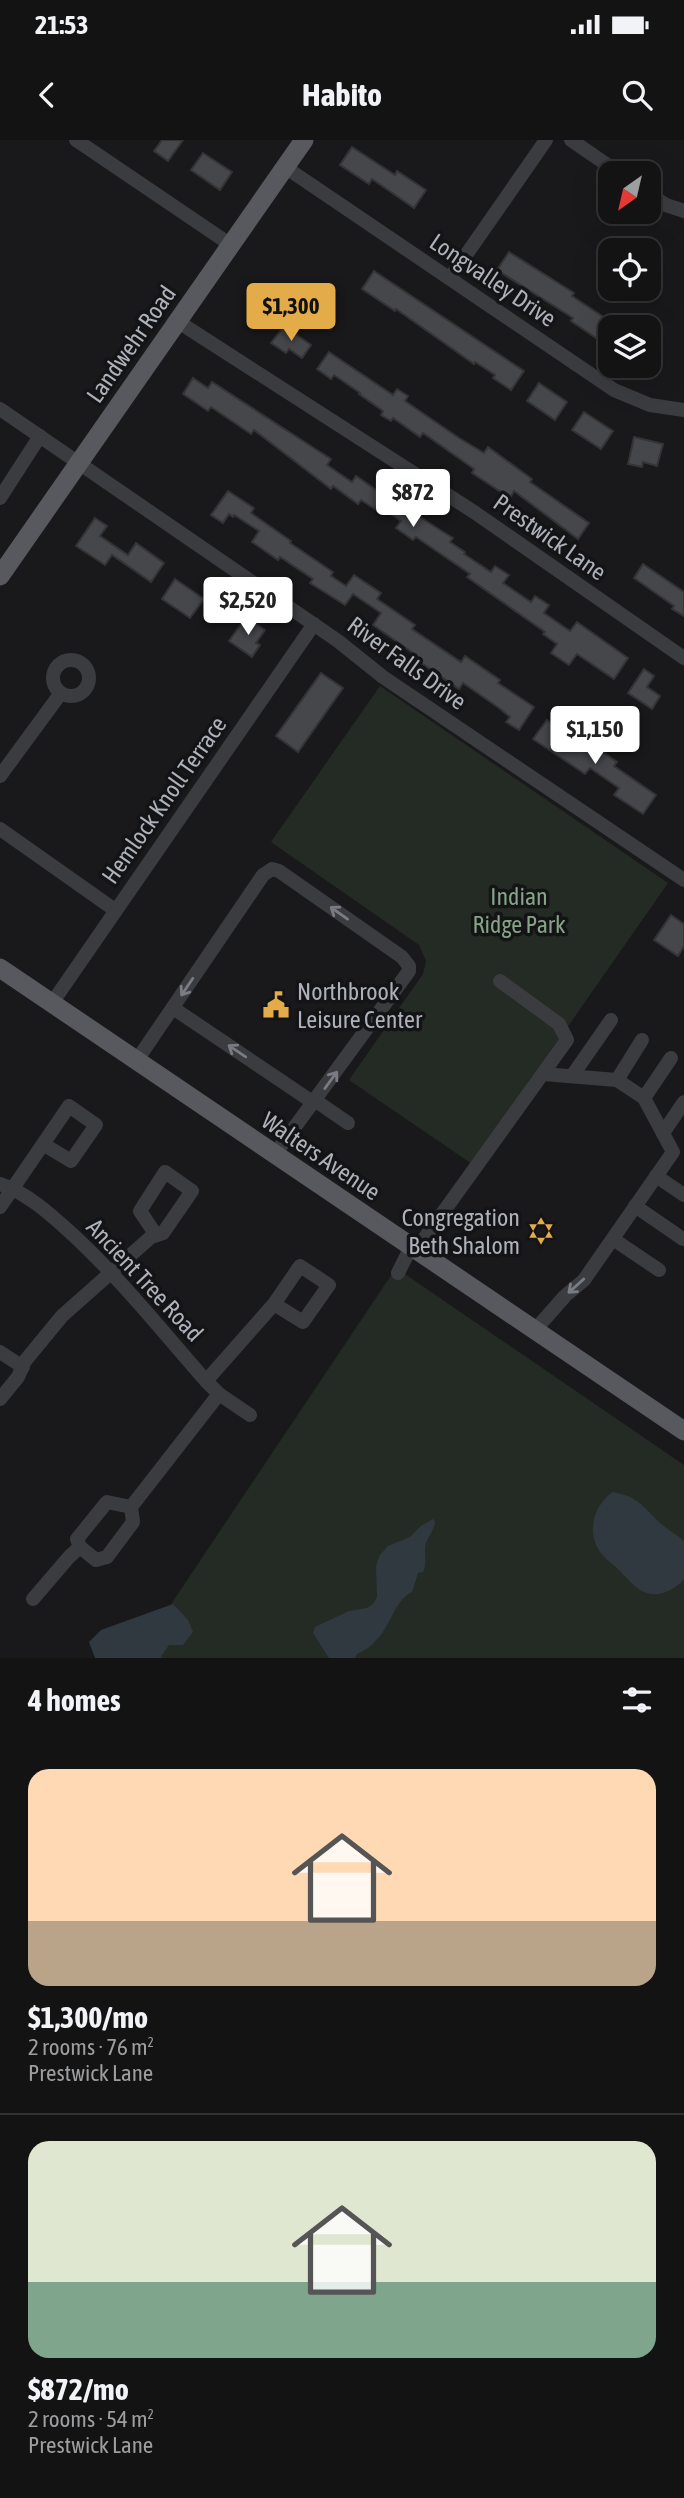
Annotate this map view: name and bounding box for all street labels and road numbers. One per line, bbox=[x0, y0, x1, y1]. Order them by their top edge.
street label: Longvalley Drive bbox=[425, 228, 561, 332]
street label: Landwehr Road bbox=[81, 280, 181, 408]
street label: Prestwick Lane bbox=[489, 488, 611, 586]
street label: River Falls Drive bbox=[342, 611, 472, 715]
street label: Hemlock Knoll Terrace bbox=[96, 711, 232, 889]
street label: Walters Avenue bbox=[257, 1106, 385, 1206]
street label: Ancient Tree Road bbox=[81, 1213, 209, 1347]

